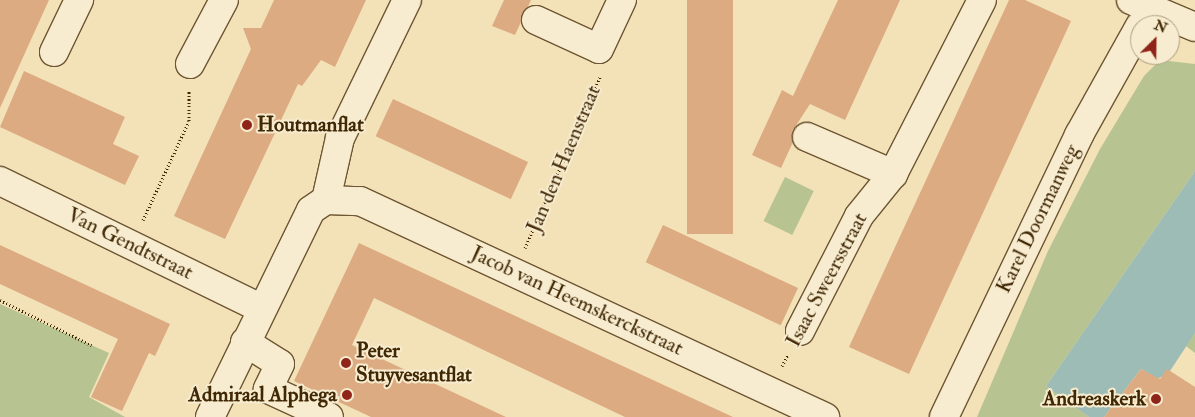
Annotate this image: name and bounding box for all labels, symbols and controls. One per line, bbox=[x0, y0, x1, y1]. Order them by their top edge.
north arrow bbox=[1130, 15, 1180, 65]
text: N bbox=[1152, 16, 1170, 37]
street label: Jan den Haenstraat bbox=[522, 82, 606, 236]
place label: Houtmanflat bbox=[257, 112, 364, 138]
marker: Houtmanflat bbox=[241, 119, 253, 131]
street label: Karel Doormanweg bbox=[991, 141, 1085, 297]
street label: Van Gendtstraat bbox=[63, 203, 197, 285]
street label: Isaac Sweersstraat bbox=[781, 208, 873, 352]
street label: Jacob van Heemskerckstraat bbox=[467, 241, 687, 361]
place label: Peter Stuyvesantflat bbox=[356, 338, 472, 388]
marker: Peter Stuyvesantflat bbox=[340, 357, 352, 369]
place label: Admiraal Alphega bbox=[189, 382, 337, 408]
place label: Andreaskerk bbox=[1043, 386, 1146, 412]
marker: Admiraal Alphega bbox=[341, 389, 353, 401]
marker: Andreaskerk bbox=[1150, 393, 1162, 405]

